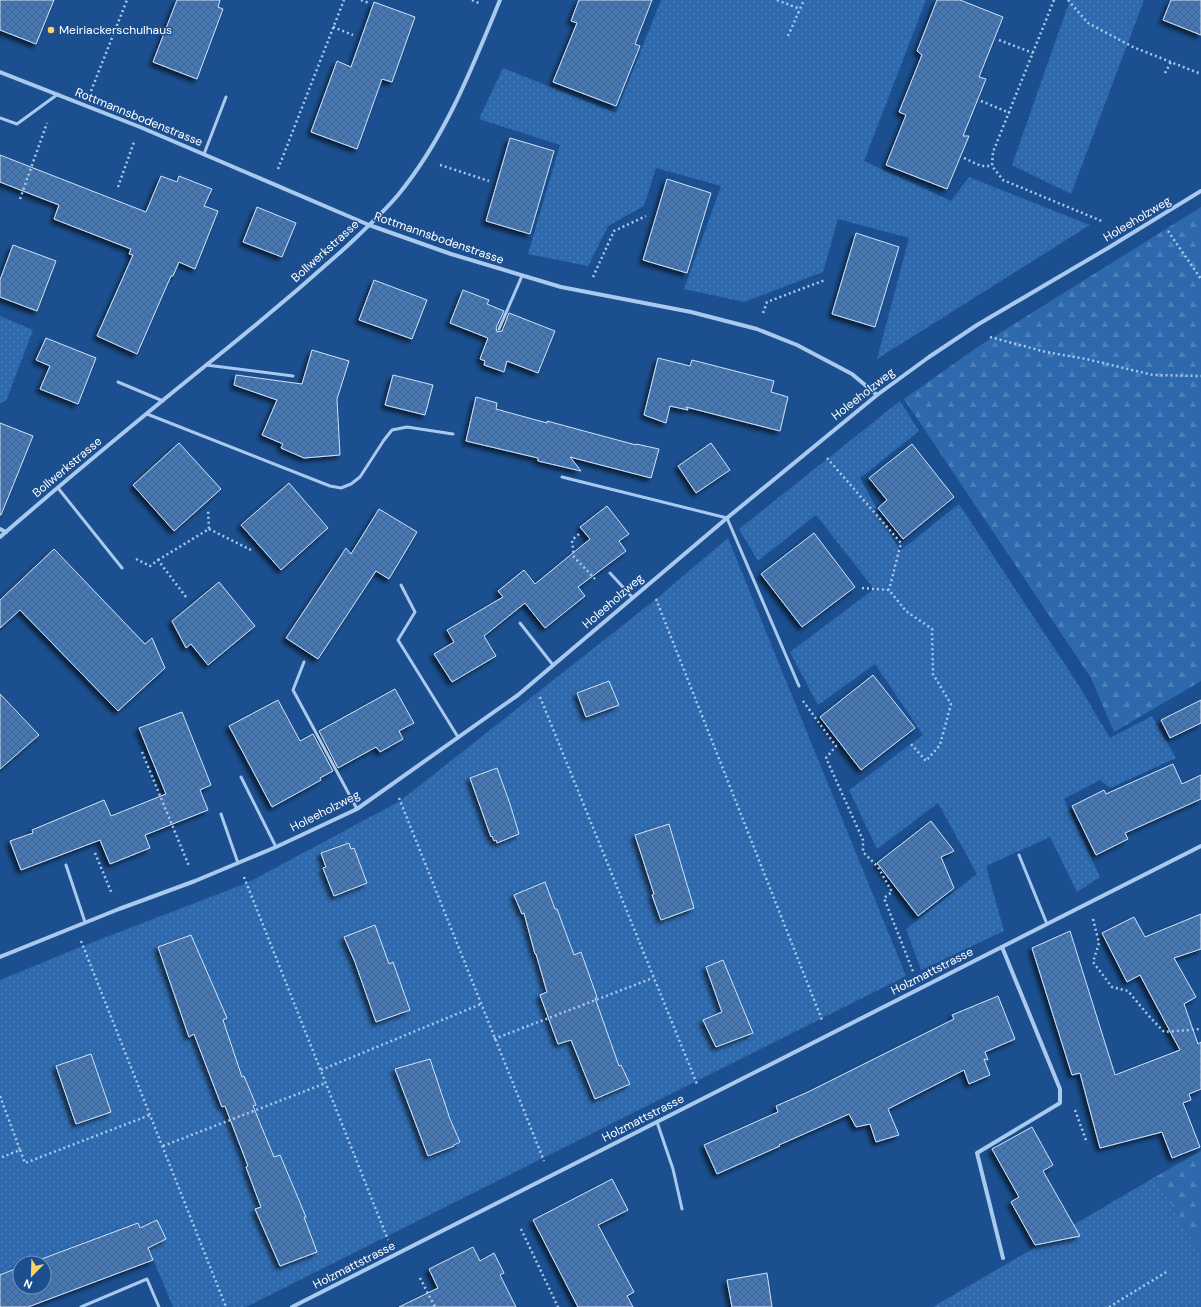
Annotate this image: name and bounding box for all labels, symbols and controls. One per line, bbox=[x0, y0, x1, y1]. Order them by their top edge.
place label: Meiriackerschulhaus bbox=[59, 22, 172, 38]
marker: Meiriackerschulhaus bbox=[46, 25, 56, 35]
street label: Rottmannsbodenstrasse bbox=[73, 84, 205, 150]
street label: Holeeholzweg bbox=[1100, 192, 1174, 245]
street label: Rottmannsbodenstrasse bbox=[372, 208, 506, 268]
street label: Bollwerkstrasse bbox=[288, 216, 362, 286]
street label: Holeeholzweg bbox=[828, 364, 898, 424]
street label: Bollwerkstrasse bbox=[29, 433, 105, 501]
street label: Holeeholzweg bbox=[579, 570, 647, 632]
street label: Holeeholzweg bbox=[287, 786, 363, 835]
street label: Holzmattstrasse bbox=[888, 943, 976, 999]
street label: Holzmattstrasse bbox=[599, 1090, 687, 1146]
street label: Holzmattstrasse bbox=[310, 1237, 398, 1293]
north arrow bbox=[12, 1255, 52, 1295]
text: N bbox=[22, 1276, 35, 1292]

